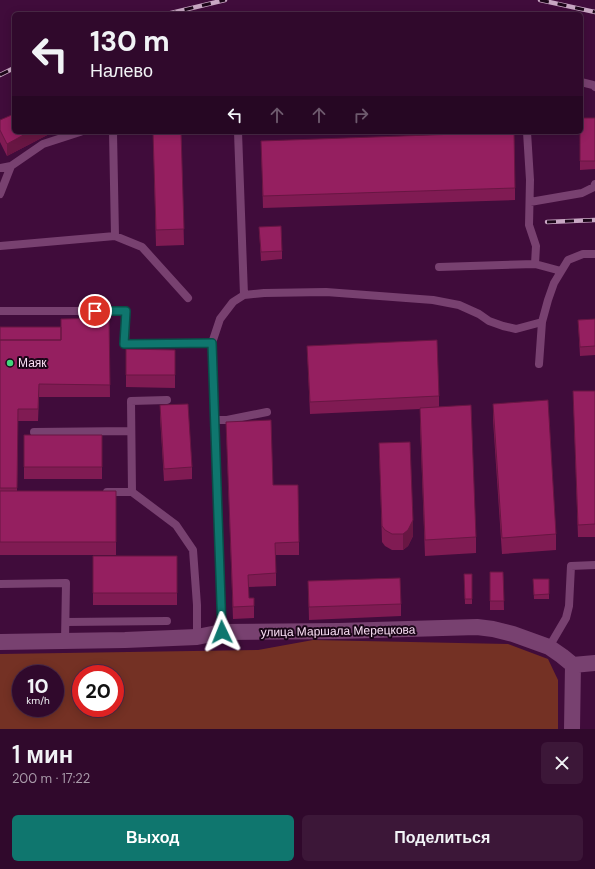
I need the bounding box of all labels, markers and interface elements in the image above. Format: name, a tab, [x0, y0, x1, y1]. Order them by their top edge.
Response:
text: 130 m	[90, 23, 170, 60]
icon: left	[24, 28, 76, 80]
text: Налево	[90, 59, 153, 83]
icon: left	[224, 104, 246, 126]
icon: ahead	[266, 104, 288, 126]
icon: ahead	[308, 104, 330, 126]
icon: right	[350, 104, 372, 126]
pin	[78, 294, 112, 328]
icon: arrive	[84, 300, 106, 322]
place label: Маяк	[18, 355, 47, 371]
marker: Маяк	[5, 358, 15, 368]
position arrow	[201, 611, 243, 653]
street label: улица Маршала Мерецкова	[260, 622, 416, 640]
speed limit sign: 20	[72, 665, 124, 717]
text: 10	[27, 673, 49, 699]
text: km/h	[26, 694, 50, 707]
text: 1 мин	[12, 739, 73, 770]
button: close	[541, 742, 583, 784]
text: 200 m · 17:22	[12, 770, 90, 787]
button: Выход	[12, 815, 294, 861]
button: Поделиться	[302, 815, 583, 861]

